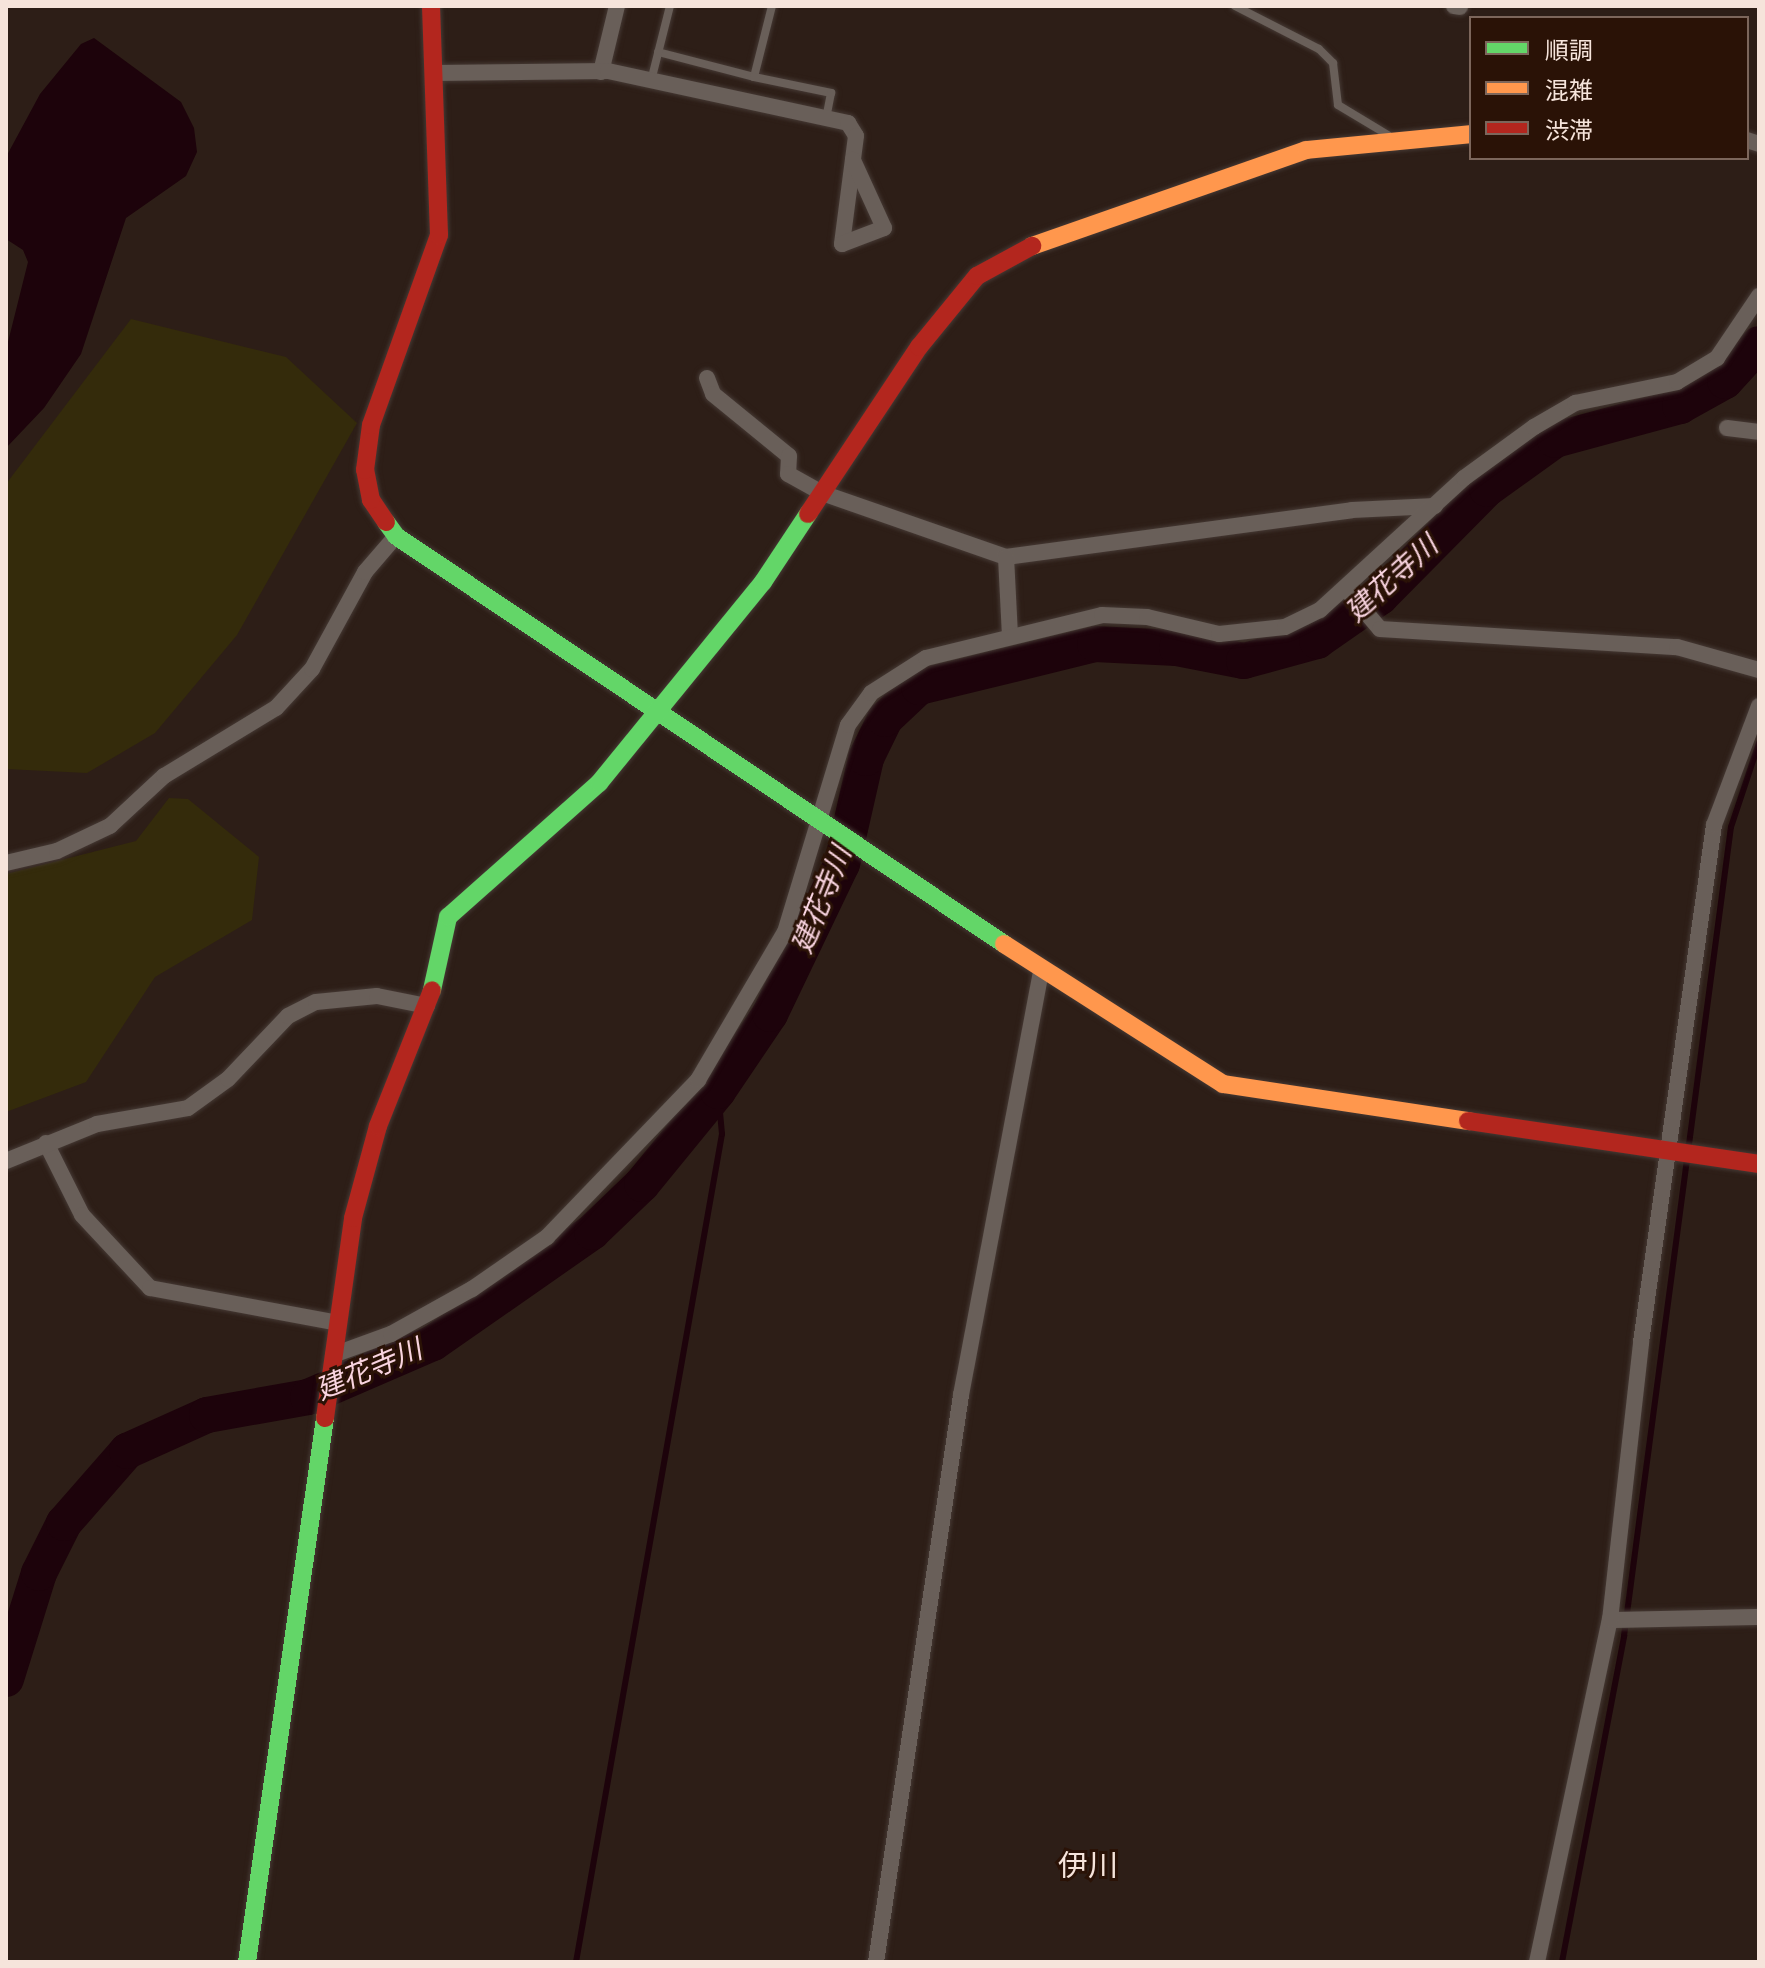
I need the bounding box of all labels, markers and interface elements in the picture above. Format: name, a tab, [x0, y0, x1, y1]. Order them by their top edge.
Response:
legend	[1469, 16, 1749, 160]
text: 順調	[1545, 37, 1593, 65]
text: 混雑	[1545, 77, 1593, 105]
text: 渋滞	[1545, 117, 1593, 145]
water label: 建花寺川	[1339, 529, 1445, 629]
water label: 建花寺川	[785, 842, 859, 958]
water label: 建花寺川	[311, 1333, 427, 1407]
district label: 伊川	[1058, 1848, 1118, 1884]

